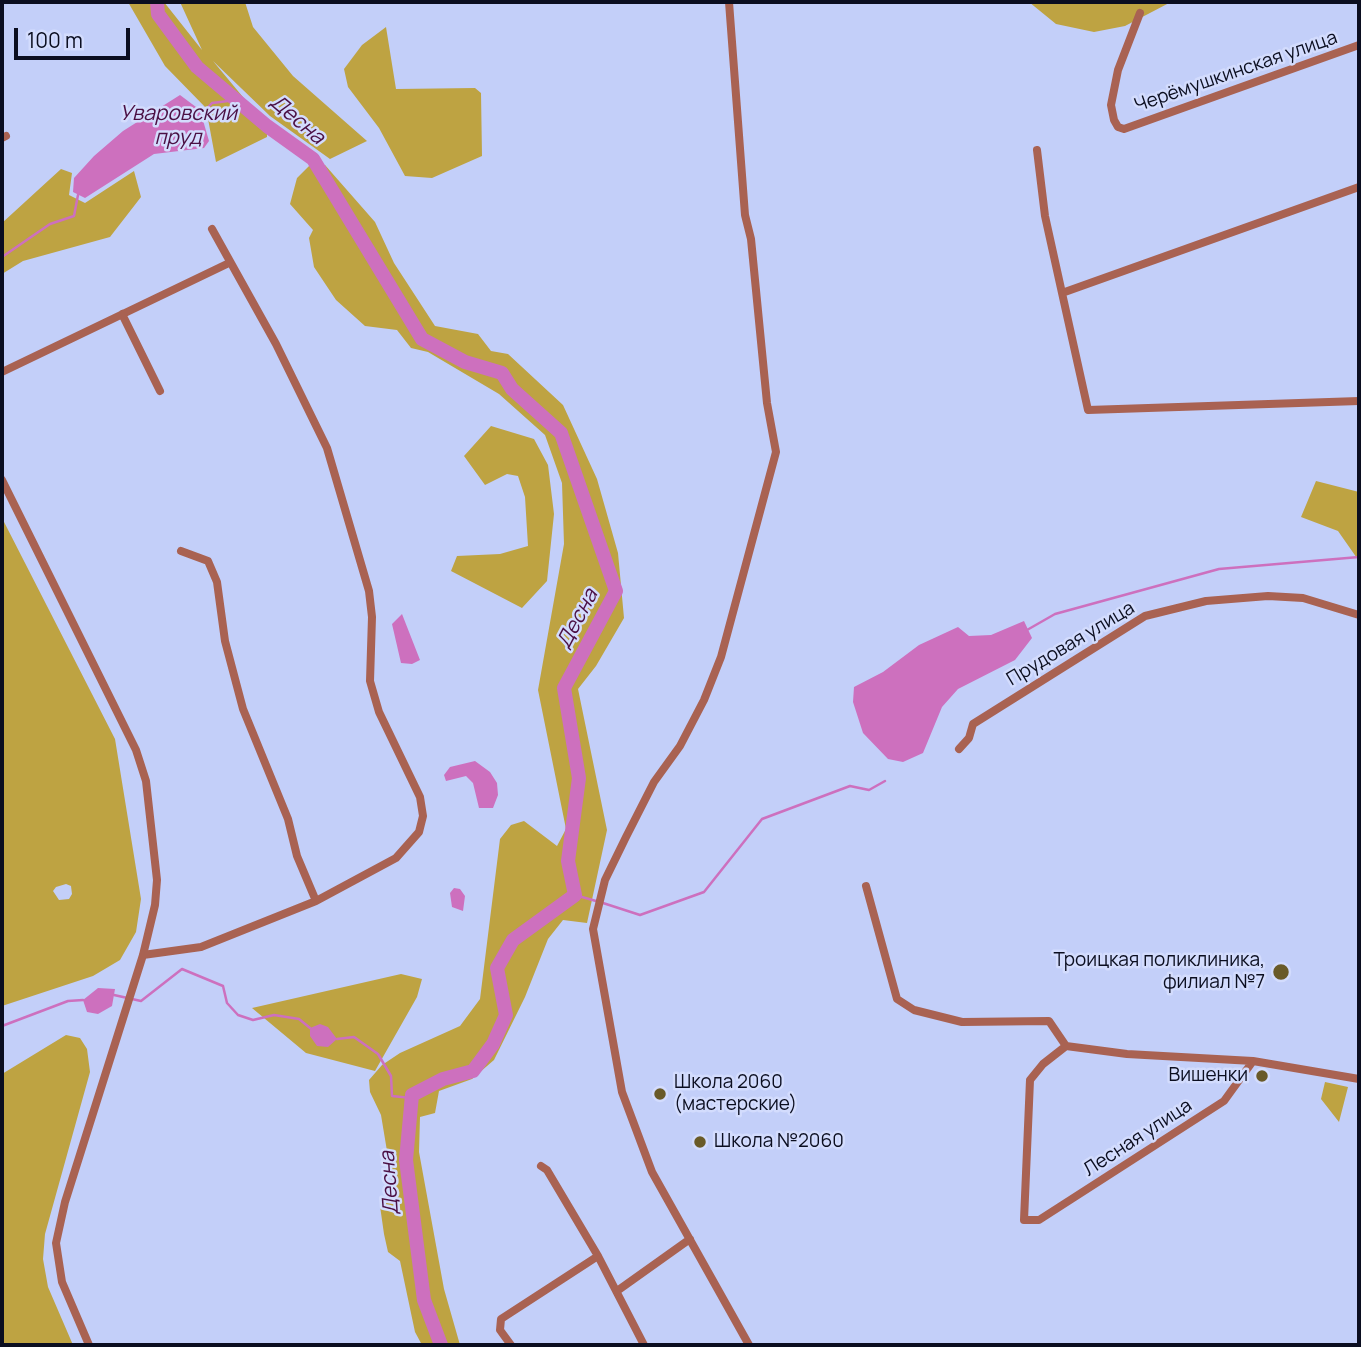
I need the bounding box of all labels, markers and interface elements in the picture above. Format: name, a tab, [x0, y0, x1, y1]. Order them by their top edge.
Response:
scale bar	[18, 14, 133, 58]
text: 100 m	[27, 26, 83, 54]
street label: Черёмушкинская улица	[1132, 27, 1340, 117]
water label: Десна	[265, 90, 329, 150]
water label: Уваровский пруд	[119, 101, 237, 151]
water label: Десна	[552, 585, 604, 653]
street label: Прудовая улица	[1003, 597, 1139, 691]
place label: Троицкая поликлиника, филиал №7	[1053, 950, 1265, 994]
marker: Троицкая поликлиника, филиал №7	[1271, 962, 1291, 982]
place label: Вишенки	[1169, 1065, 1248, 1087]
marker: Вишенки	[1254, 1068, 1270, 1084]
place label: Школа 2060 (мастерские)	[674, 1072, 797, 1116]
marker: Школа 2060 (мастерские)	[652, 1086, 668, 1102]
street label: Лесная улица	[1080, 1094, 1196, 1182]
place label: Школа №2060	[714, 1131, 844, 1153]
marker: Школа №2060	[692, 1134, 708, 1150]
water label: Десна	[375, 1150, 405, 1216]

